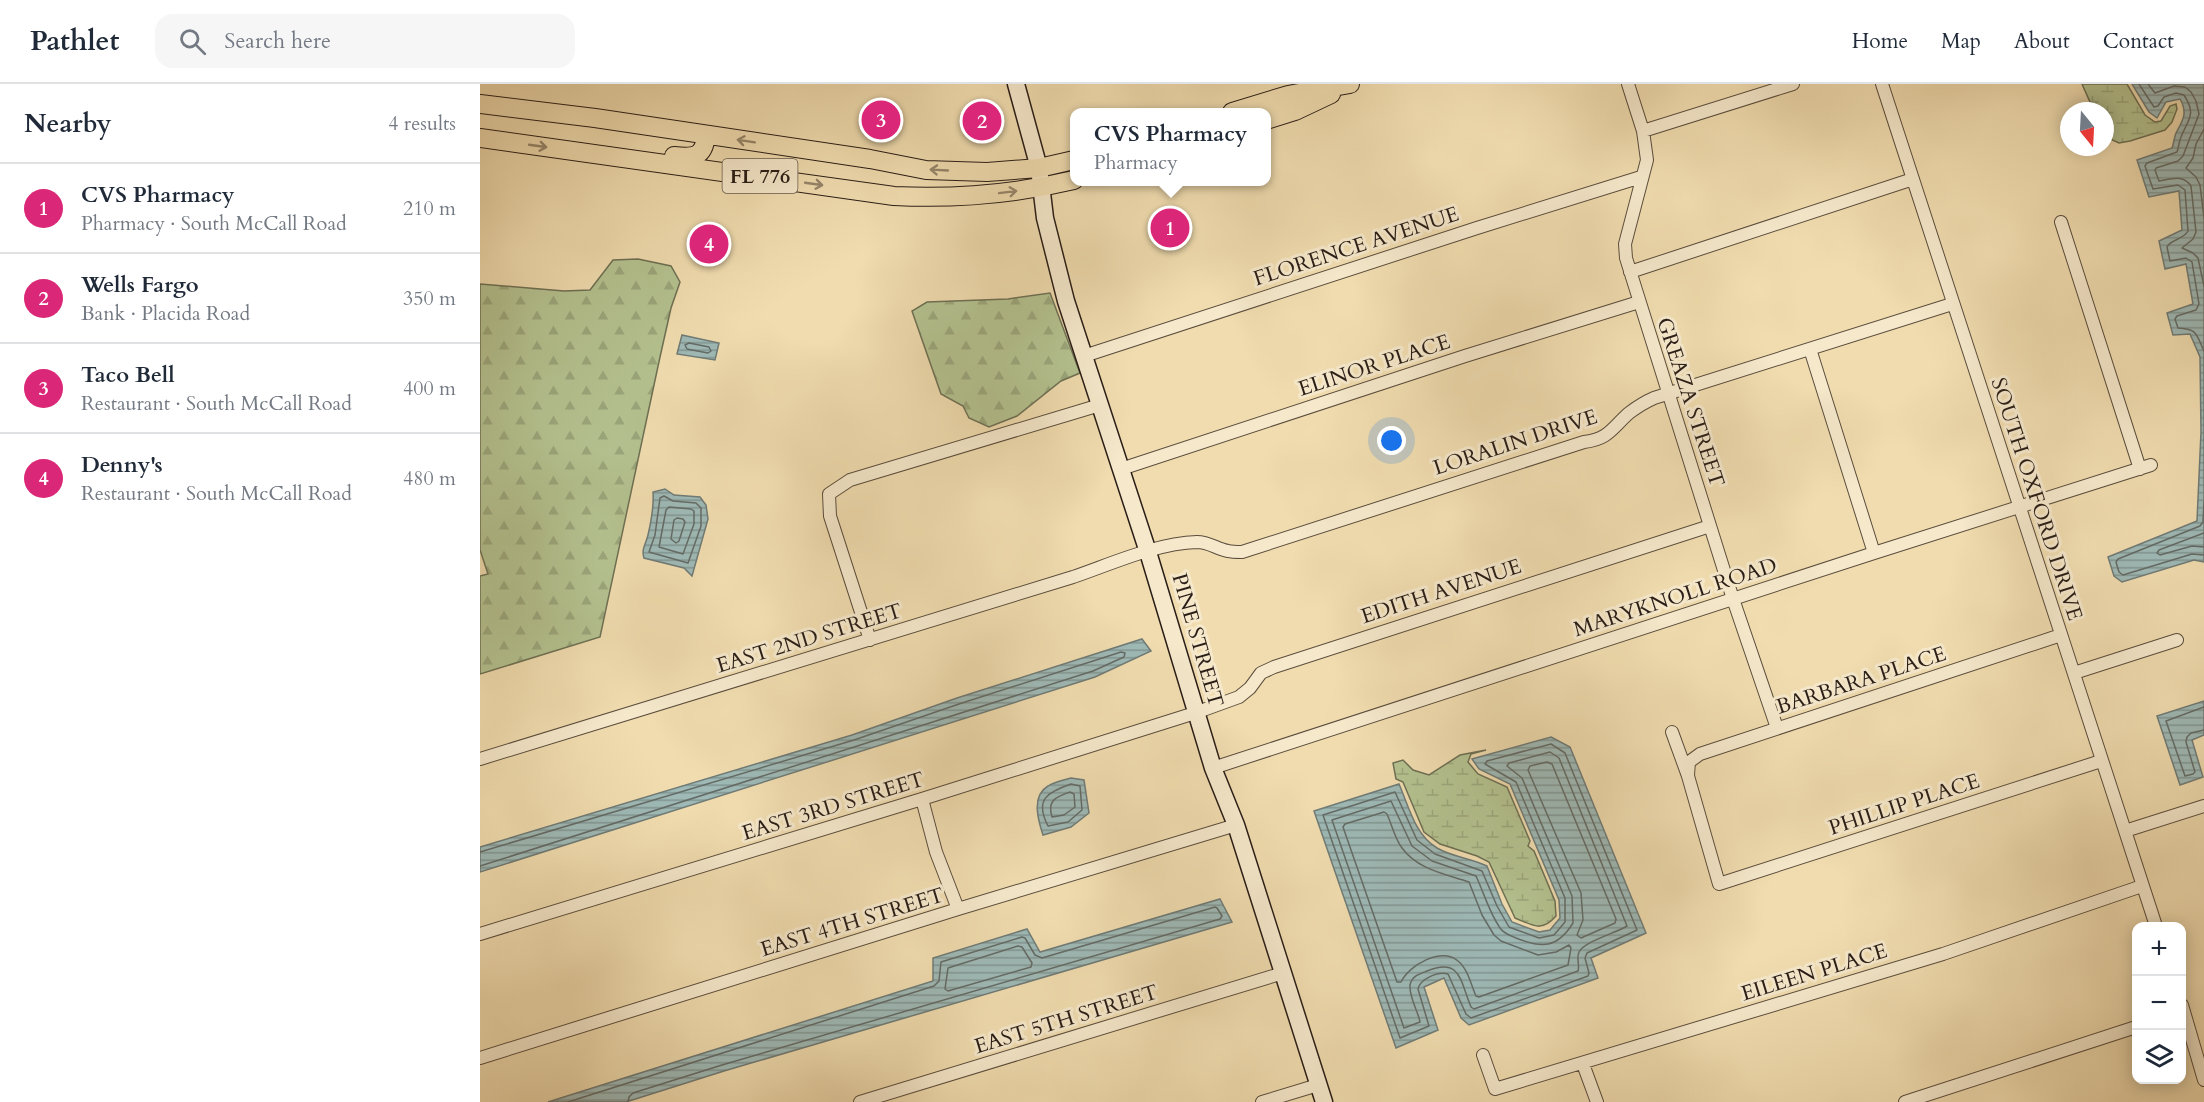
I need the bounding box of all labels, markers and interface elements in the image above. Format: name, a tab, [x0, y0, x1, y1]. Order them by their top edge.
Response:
search box	[155, 14, 575, 68]
text: Pathlet	[30, 22, 119, 60]
icon: search	[176, 25, 209, 58]
text: Search here	[224, 26, 331, 56]
text: Home	[1852, 27, 1908, 56]
text: Map	[1941, 27, 1981, 56]
text: About	[2014, 27, 2070, 56]
text: Contact	[2103, 27, 2174, 56]
pin: 3	[862, 98, 900, 142]
pin: 2	[962, 99, 1002, 144]
north arrow	[2060, 102, 2114, 156]
text: Nearby	[24, 106, 112, 141]
popup	[1070, 108, 1271, 186]
text: 4 results	[388, 110, 456, 137]
text: CVS Pharmacy	[1094, 119, 1247, 149]
one-way arrow	[737, 135, 756, 146]
one-way arrow	[528, 141, 547, 152]
text: Pharmacy	[1094, 149, 1178, 176]
road number: FL 776	[722, 159, 798, 193]
one-way arrow	[929, 165, 949, 176]
one-way arrow	[804, 178, 824, 189]
text: CVS Pharmacy	[81, 180, 235, 210]
one-way arrow	[998, 187, 1018, 198]
text: 1	[38, 195, 49, 222]
text: 210 m	[403, 195, 456, 222]
street label: FLORENCE AVENUE	[1250, 200, 1463, 293]
pin: 1	[1150, 206, 1190, 250]
text: Pharmacy · South McCall Road	[81, 210, 347, 237]
pin: 4	[690, 222, 728, 266]
text: Wells Fargo	[81, 270, 199, 300]
text: 2	[38, 285, 49, 312]
text: 350 m	[403, 285, 456, 312]
text: Bank · Placida Road	[81, 300, 250, 327]
street label: GREAZA STREET	[1649, 314, 1732, 491]
street label: ELINOR PLACE	[1294, 327, 1454, 404]
text: Taco Bell	[81, 360, 175, 390]
street label: SOUTH OXFORD DRIVE	[1984, 374, 2090, 624]
text: 3	[38, 375, 49, 402]
text: 400 m	[403, 375, 456, 402]
text: Restaurant · South McCall Road	[81, 390, 352, 417]
street label: LORALIN DRIVE	[1429, 402, 1601, 483]
your location	[1377, 426, 1406, 455]
text: Denny's	[81, 450, 163, 480]
text: 4	[38, 465, 49, 492]
text: 480 m	[403, 465, 456, 492]
text: Restaurant · South McCall Road	[81, 480, 352, 507]
street label: MARYKNOLL ROAD	[1570, 551, 1781, 644]
street label: EDITH AVENUE	[1357, 552, 1525, 631]
street label: PINE STREET	[1165, 570, 1230, 710]
street label: EAST 2ND STREET	[713, 596, 905, 681]
street label: BARBARA PLACE	[1772, 639, 1950, 722]
street label: EAST 3RD STREET	[738, 765, 928, 848]
street label: PHILLIP PLACE	[1825, 766, 1983, 843]
street label: EAST 4TH STREET	[757, 881, 948, 964]
map controls	[2132, 922, 2186, 1084]
button: +	[2132, 922, 2186, 976]
street label: EILEEN PLACE	[1738, 936, 1891, 1008]
button: −	[2132, 976, 2186, 1030]
street label: EAST 5TH STREET	[971, 978, 1162, 1061]
button: layers	[2132, 1030, 2186, 1084]

